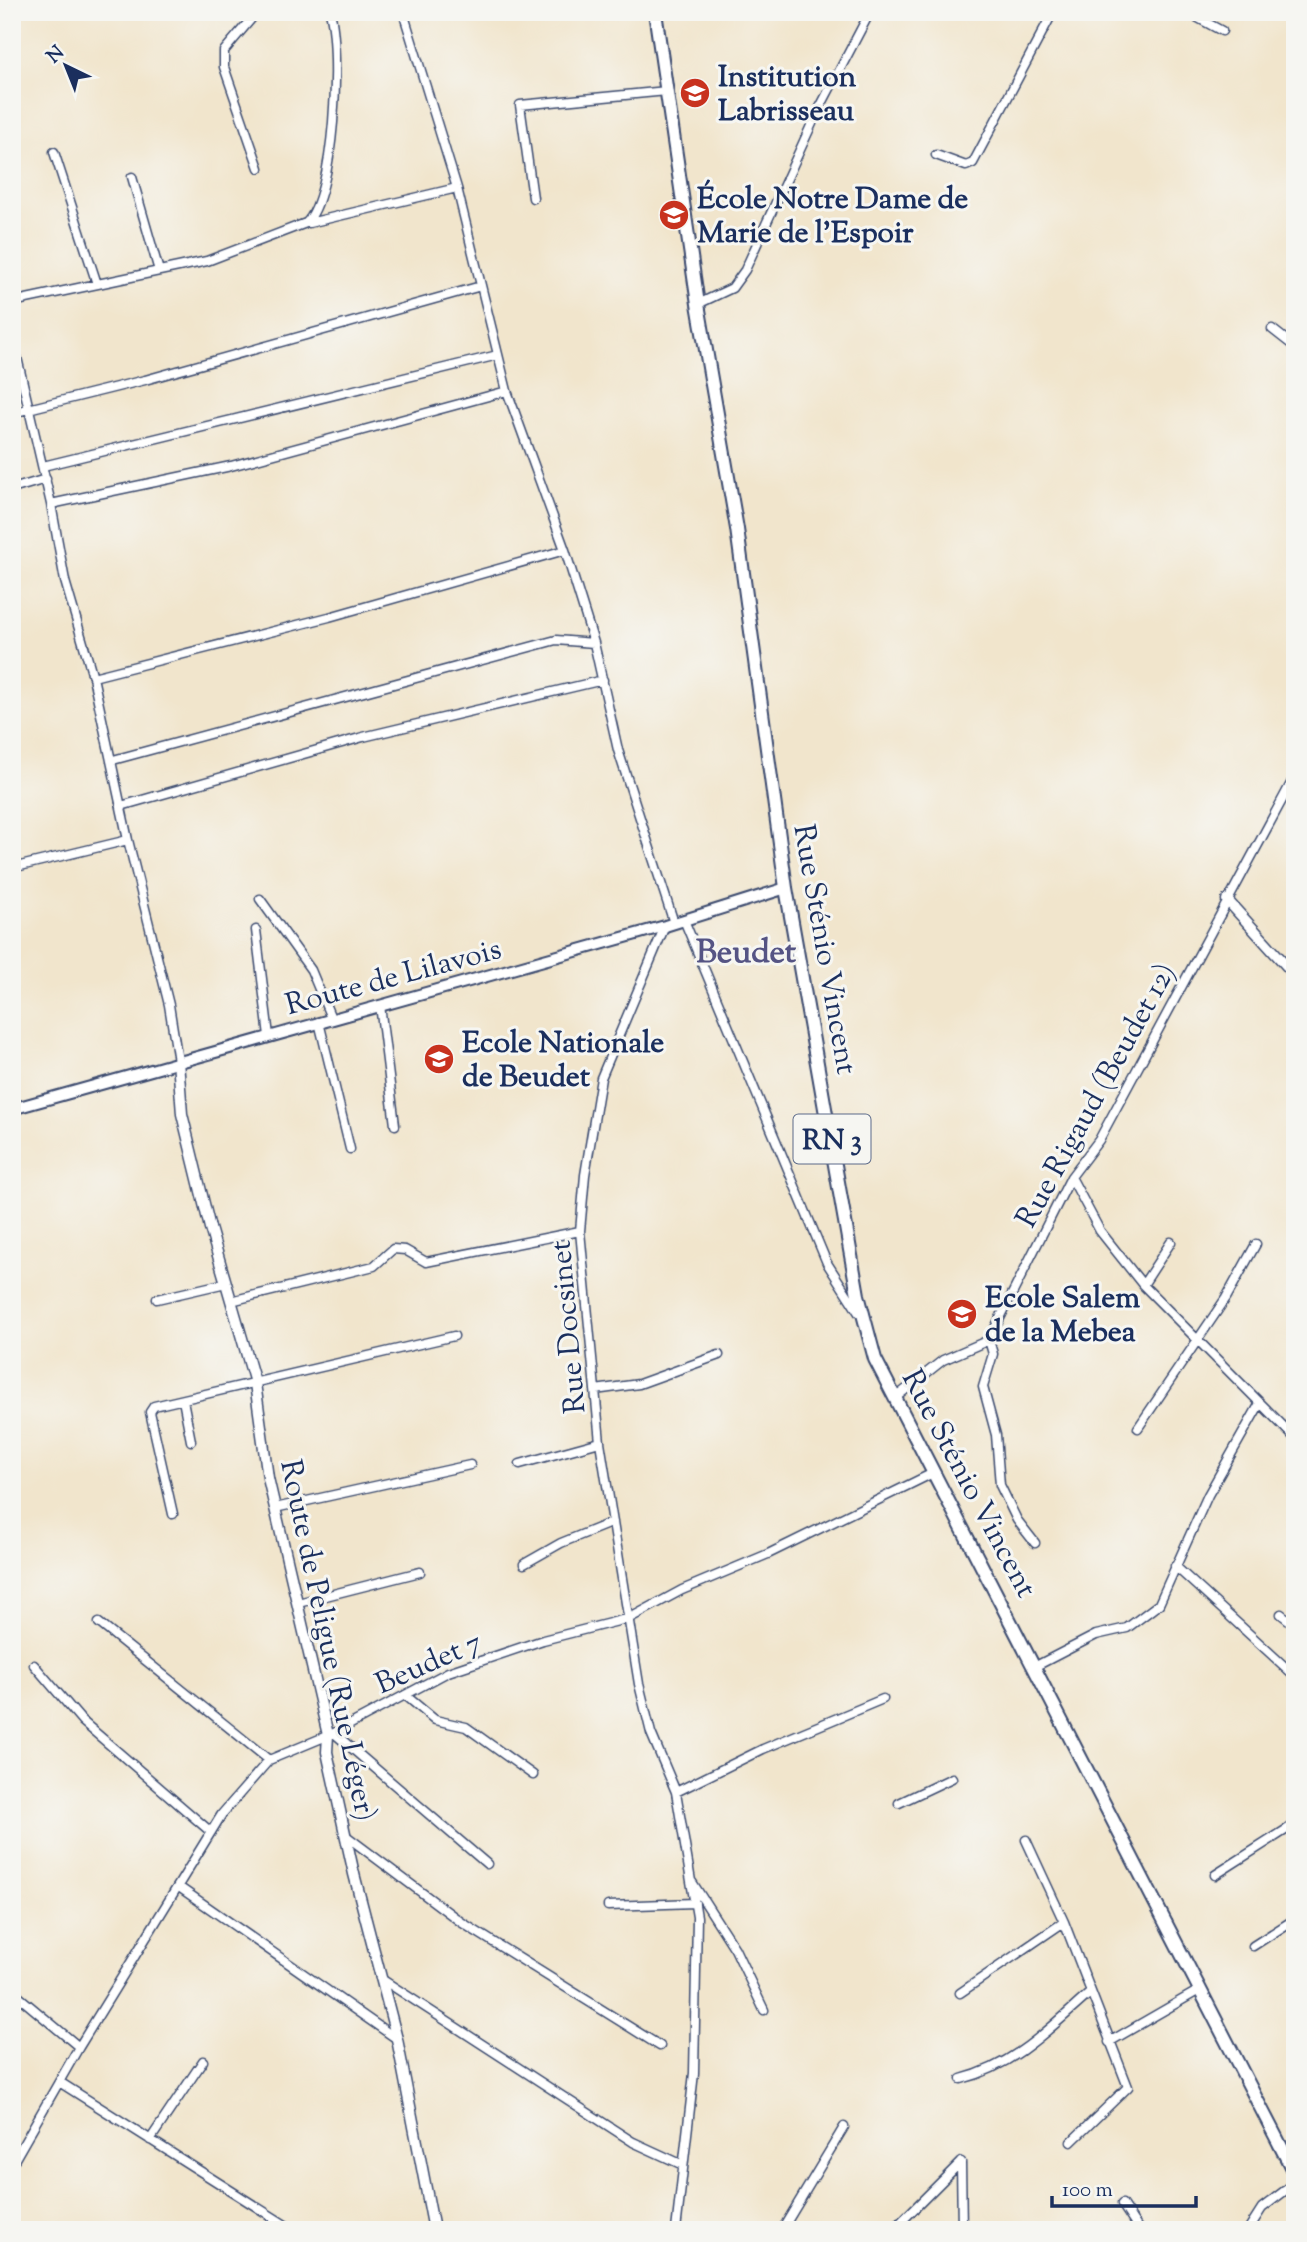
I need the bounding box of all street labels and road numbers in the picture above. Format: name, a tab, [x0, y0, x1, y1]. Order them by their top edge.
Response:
street label: Rue Sténio Vincent	[780, 821, 867, 1078]
street label: Route de Lilavois	[281, 929, 506, 1028]
street label: Rue Rigaud (Beudet 12)	[1007, 956, 1188, 1236]
road number: RN 3	[794, 1114, 870, 1164]
street label: Rue Docsinet	[540, 1238, 598, 1415]
street label: Rue Sténio Vincent	[889, 1362, 1046, 1606]
street label: Route de Peligue (Rue Léger)	[267, 1456, 386, 1825]
street label: Beudet 7	[369, 1622, 489, 1707]

